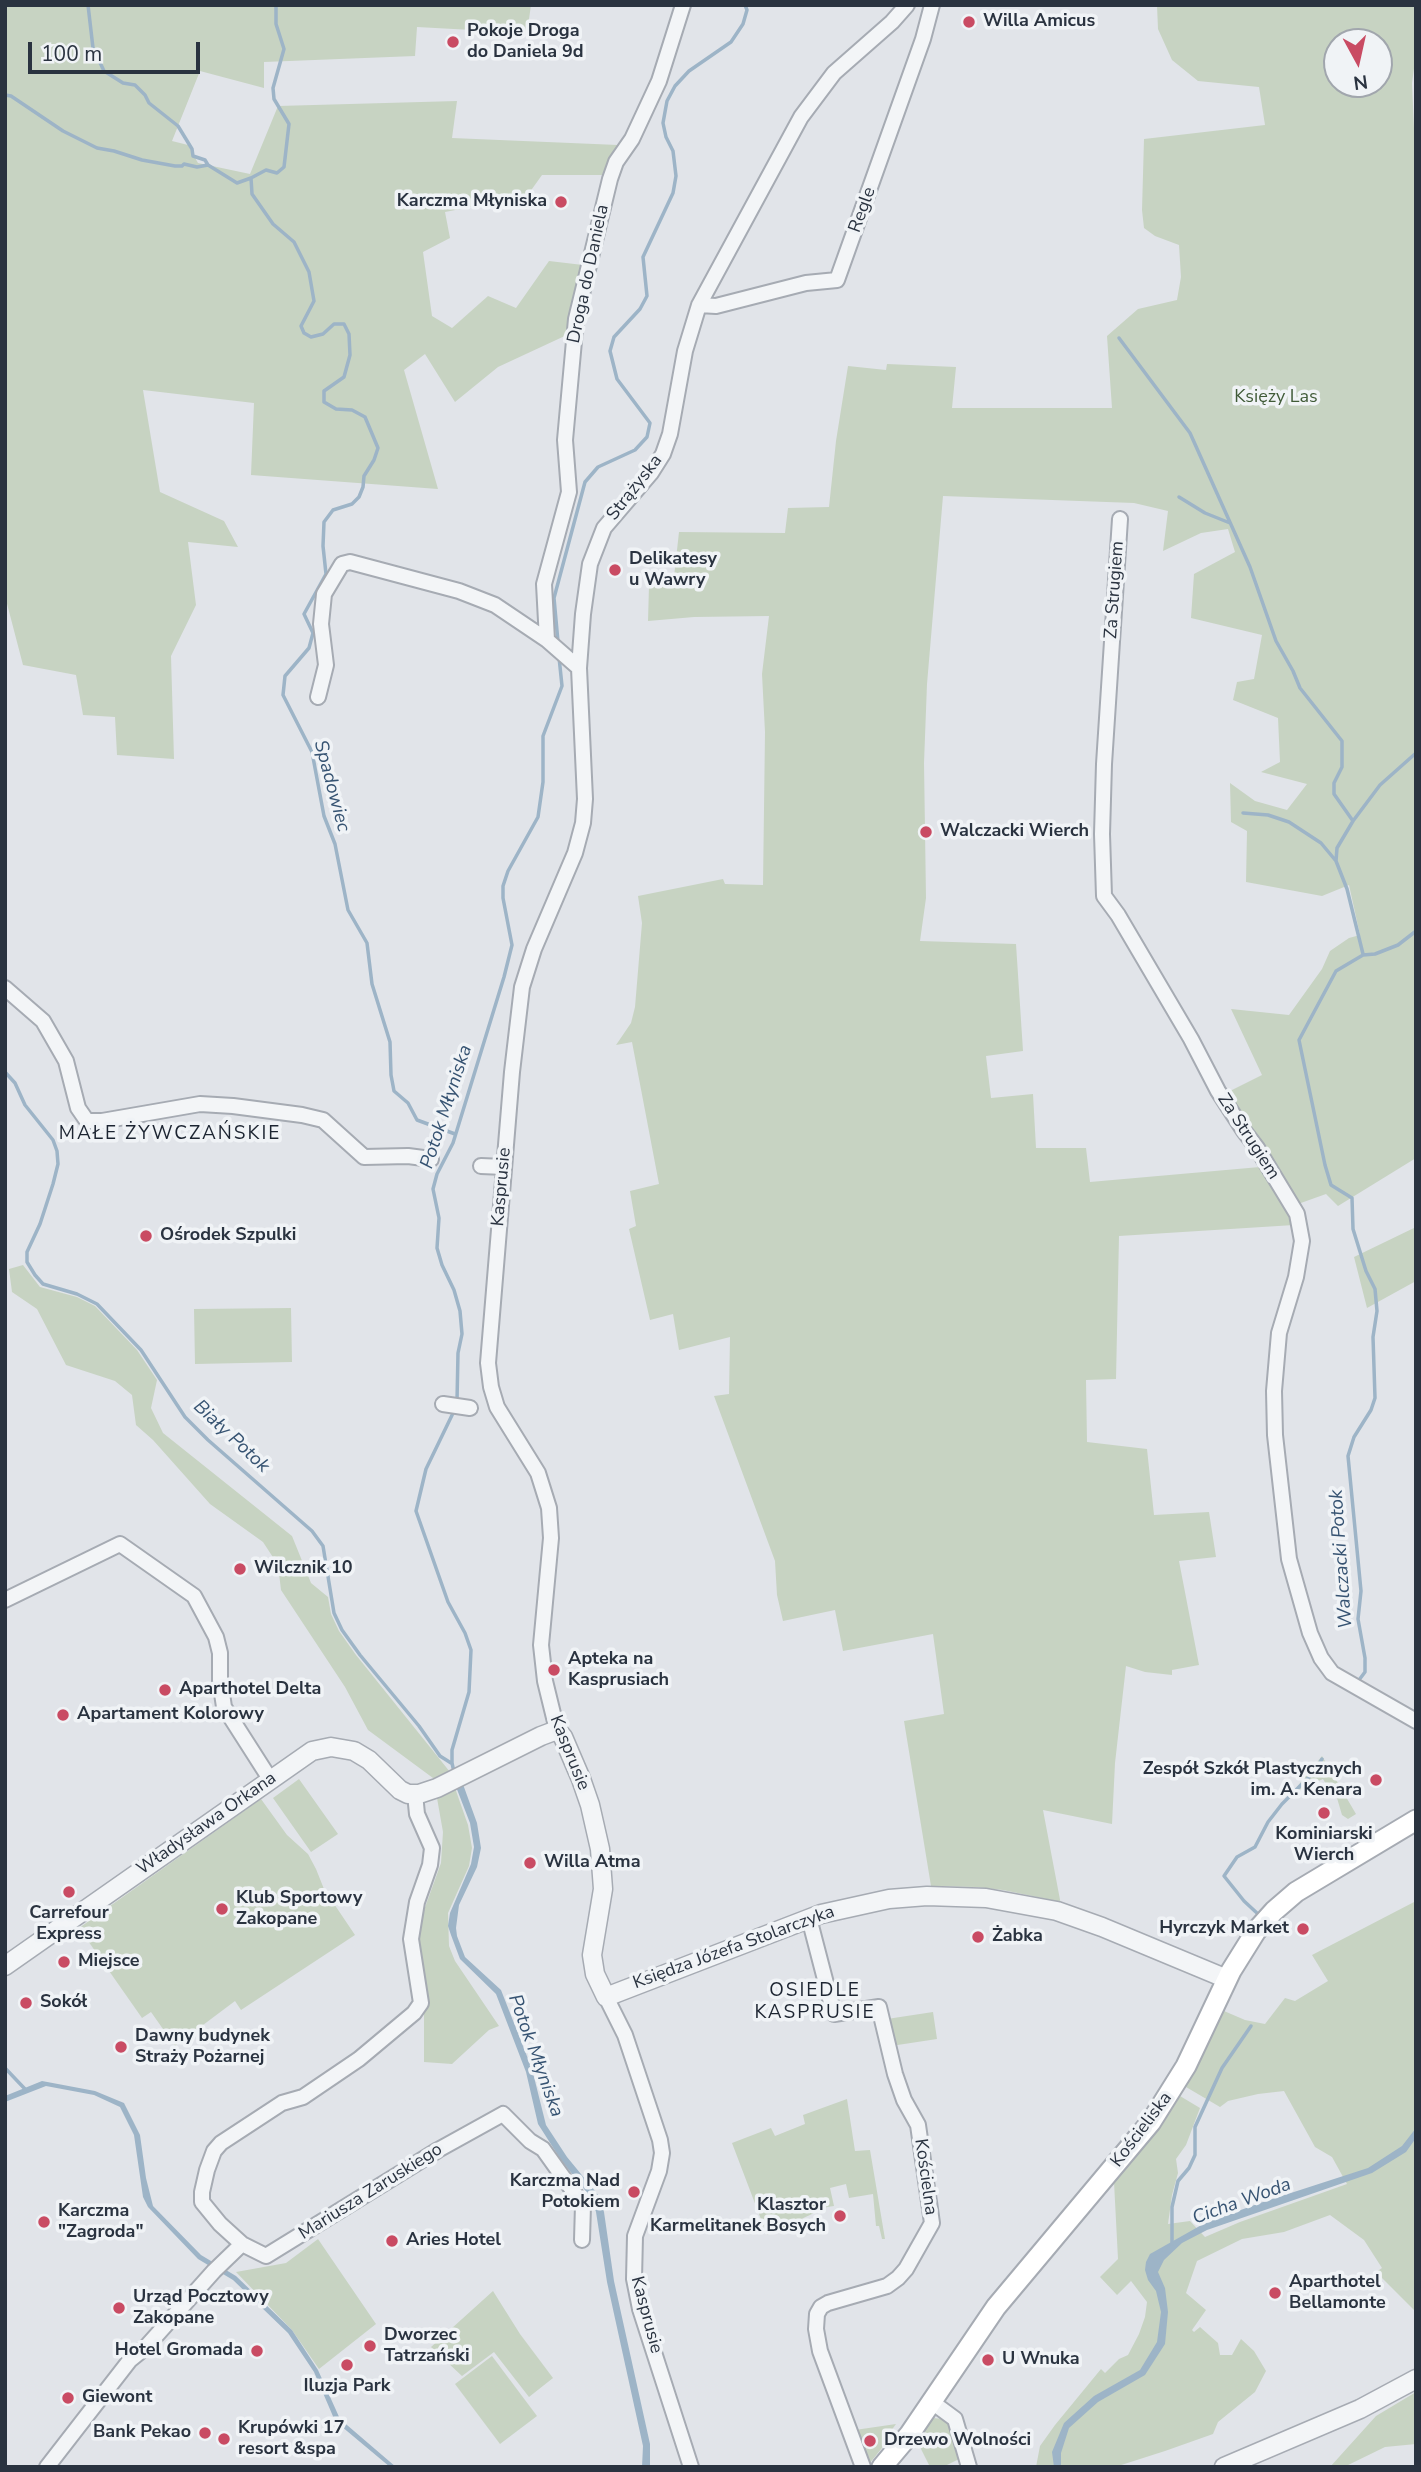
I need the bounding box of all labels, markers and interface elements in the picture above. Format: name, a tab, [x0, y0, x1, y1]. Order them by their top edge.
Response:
place label: Willa Amicus	[983, 11, 1095, 33]
marker: Willa Amicus	[961, 14, 977, 30]
place label: Pokoje Droga do Daniela 9d	[467, 21, 584, 64]
scale bar	[32, 28, 203, 72]
north arrow	[1323, 28, 1393, 98]
marker: Pokoje Droga do Daniela 9d	[445, 34, 461, 50]
text: 100 m	[41, 40, 102, 68]
text: N	[1352, 68, 1369, 96]
street label: Regle	[845, 184, 881, 236]
place label: Karczma Młyniska	[397, 191, 547, 213]
marker: Karczma Młyniska	[553, 194, 569, 210]
street label: Droga do Daniela	[564, 203, 614, 345]
park label: Księży Las	[1234, 387, 1318, 409]
street label: Strążyska	[603, 451, 667, 525]
street label: Za Strugiem	[1101, 540, 1129, 640]
place label: Delikatesy u Wawry	[629, 549, 717, 592]
marker: Delikatesy u Wawry	[607, 562, 623, 578]
water label: Spadowiec	[308, 738, 354, 834]
place label: Walczacki Wierch	[940, 821, 1089, 843]
marker: Walczacki Wierch	[918, 824, 934, 840]
water label: Potok Młyniska	[416, 1042, 478, 1172]
street label: Za Strugiem	[1212, 1090, 1284, 1184]
district label: MAŁE ŻYWCZAŃSKIE	[61, 1123, 279, 1145]
street label: Kasprusie	[488, 1147, 516, 1227]
place label: Ośrodek Szpulki	[160, 1225, 296, 1247]
marker: Ośrodek Szpulki	[138, 1228, 154, 1244]
water label: Biały Potok	[188, 1396, 274, 1478]
water label: Walczacki Potok	[1326, 1489, 1358, 1629]
place label: Wilcznik 10	[254, 1558, 353, 1580]
marker: Wilcznik 10	[232, 1561, 248, 1577]
place label: Apteka na Kasprusiach	[568, 1649, 669, 1692]
marker: Apteka na Kasprusiach	[546, 1662, 562, 1678]
place label: Aparthotel Delta	[179, 1679, 321, 1701]
marker: Aparthotel Delta	[157, 1682, 173, 1698]
place label: Apartament Kolorowy	[77, 1704, 264, 1726]
marker: Apartament Kolorowy	[55, 1707, 71, 1723]
street label: Kasprusie	[544, 1712, 594, 1794]
place label: Zespół Szkół Plastycznych im. A. Kenara	[1143, 1759, 1362, 1802]
street label: Władysława Orkana	[133, 1768, 281, 1880]
marker: Zespół Szkół Plastycznych im. A. Kenara	[1368, 1772, 1384, 1788]
marker: Kominiarski Wierch	[1316, 1805, 1332, 1821]
place label: Kominiarski Wierch	[1275, 1824, 1373, 1867]
place label: Willa Atma	[544, 1852, 640, 1874]
marker: Willa Atma	[522, 1855, 538, 1871]
marker: Carrefour Express	[61, 1884, 77, 1900]
place label: Klub Sportowy Zakopane	[236, 1888, 362, 1930]
marker: Klub Sportowy Zakopane	[214, 1901, 230, 1917]
street label: Księdza Józefa Stolarczyka	[630, 1901, 838, 1995]
place label: Carrefour Express	[29, 1903, 109, 1946]
place label: Hyrczyk Market	[1159, 1918, 1289, 1940]
marker: Hyrczyk Market	[1295, 1921, 1311, 1937]
place label: Żabka	[992, 1926, 1043, 1948]
marker: Żabka	[970, 1929, 986, 1945]
place label: Miejsce	[78, 1951, 139, 1973]
marker: Miejsce	[56, 1954, 72, 1970]
district label: OSIEDLE KASPRUSIE	[756, 1980, 874, 2024]
place label: Sokół	[40, 1992, 87, 2014]
water label: Potok Młyniska	[502, 1992, 568, 2120]
marker: Sokół	[18, 1995, 34, 2011]
place label: Dawny budynek Straży Pożarnej	[135, 2026, 270, 2068]
marker: Dawny budynek Straży Pożarnej	[113, 2039, 129, 2055]
street label: Kościeliska	[1107, 2088, 1177, 2172]
street label: Kościelna	[909, 2137, 941, 2217]
street label: Mariusza Zaruskiego	[295, 2139, 447, 2245]
place label: Karczma Nad Potokiem	[510, 2171, 620, 2214]
water label: Cicha Woda	[1190, 2174, 1294, 2230]
marker: Karczma Nad Potokiem	[626, 2184, 642, 2200]
place label: Klasztor Karmelitanek Bosych	[650, 2195, 826, 2238]
place label: Karczma "Zagroda"	[58, 2201, 143, 2244]
marker: Klasztor Karmelitanek Bosych	[832, 2208, 848, 2224]
marker: Karczma "Zagroda"	[36, 2214, 52, 2230]
place label: Aries Hotel	[406, 2230, 501, 2252]
marker: Aries Hotel	[384, 2233, 400, 2249]
place label: Aparthotel Bellamonte	[1289, 2272, 1386, 2314]
street label: Kasprusie	[625, 2274, 667, 2356]
marker: Aparthotel Bellamonte	[1267, 2285, 1283, 2301]
place label: Urząd Pocztowy Zakopane	[133, 2287, 269, 2330]
marker: Urząd Pocztowy Zakopane	[111, 2300, 127, 2316]
place label: Dworzec Tatrzański	[384, 2325, 470, 2368]
marker: Dworzec Tatrzański	[362, 2338, 378, 2354]
place label: Hotel Gromada	[115, 2340, 243, 2362]
marker: Hotel Gromada	[249, 2343, 265, 2359]
place label: U Wnuka	[1002, 2349, 1079, 2371]
marker: U Wnuka	[980, 2352, 996, 2368]
marker: Iluzja Park	[339, 2357, 355, 2373]
place label: Iluzja Park	[304, 2376, 390, 2398]
place label: Giewont	[82, 2387, 152, 2409]
marker: Giewont	[60, 2390, 76, 2406]
place label: Krupówki 17 resort &spa	[238, 2418, 344, 2460]
place label: Bank Pekao	[93, 2422, 191, 2444]
marker: Bank Pekao	[197, 2425, 213, 2441]
place label: Drzewo Wolności	[884, 2430, 1031, 2452]
marker: Krupówki 17 resort &spa	[216, 2431, 232, 2447]
marker: Drzewo Wolności	[862, 2433, 878, 2449]

